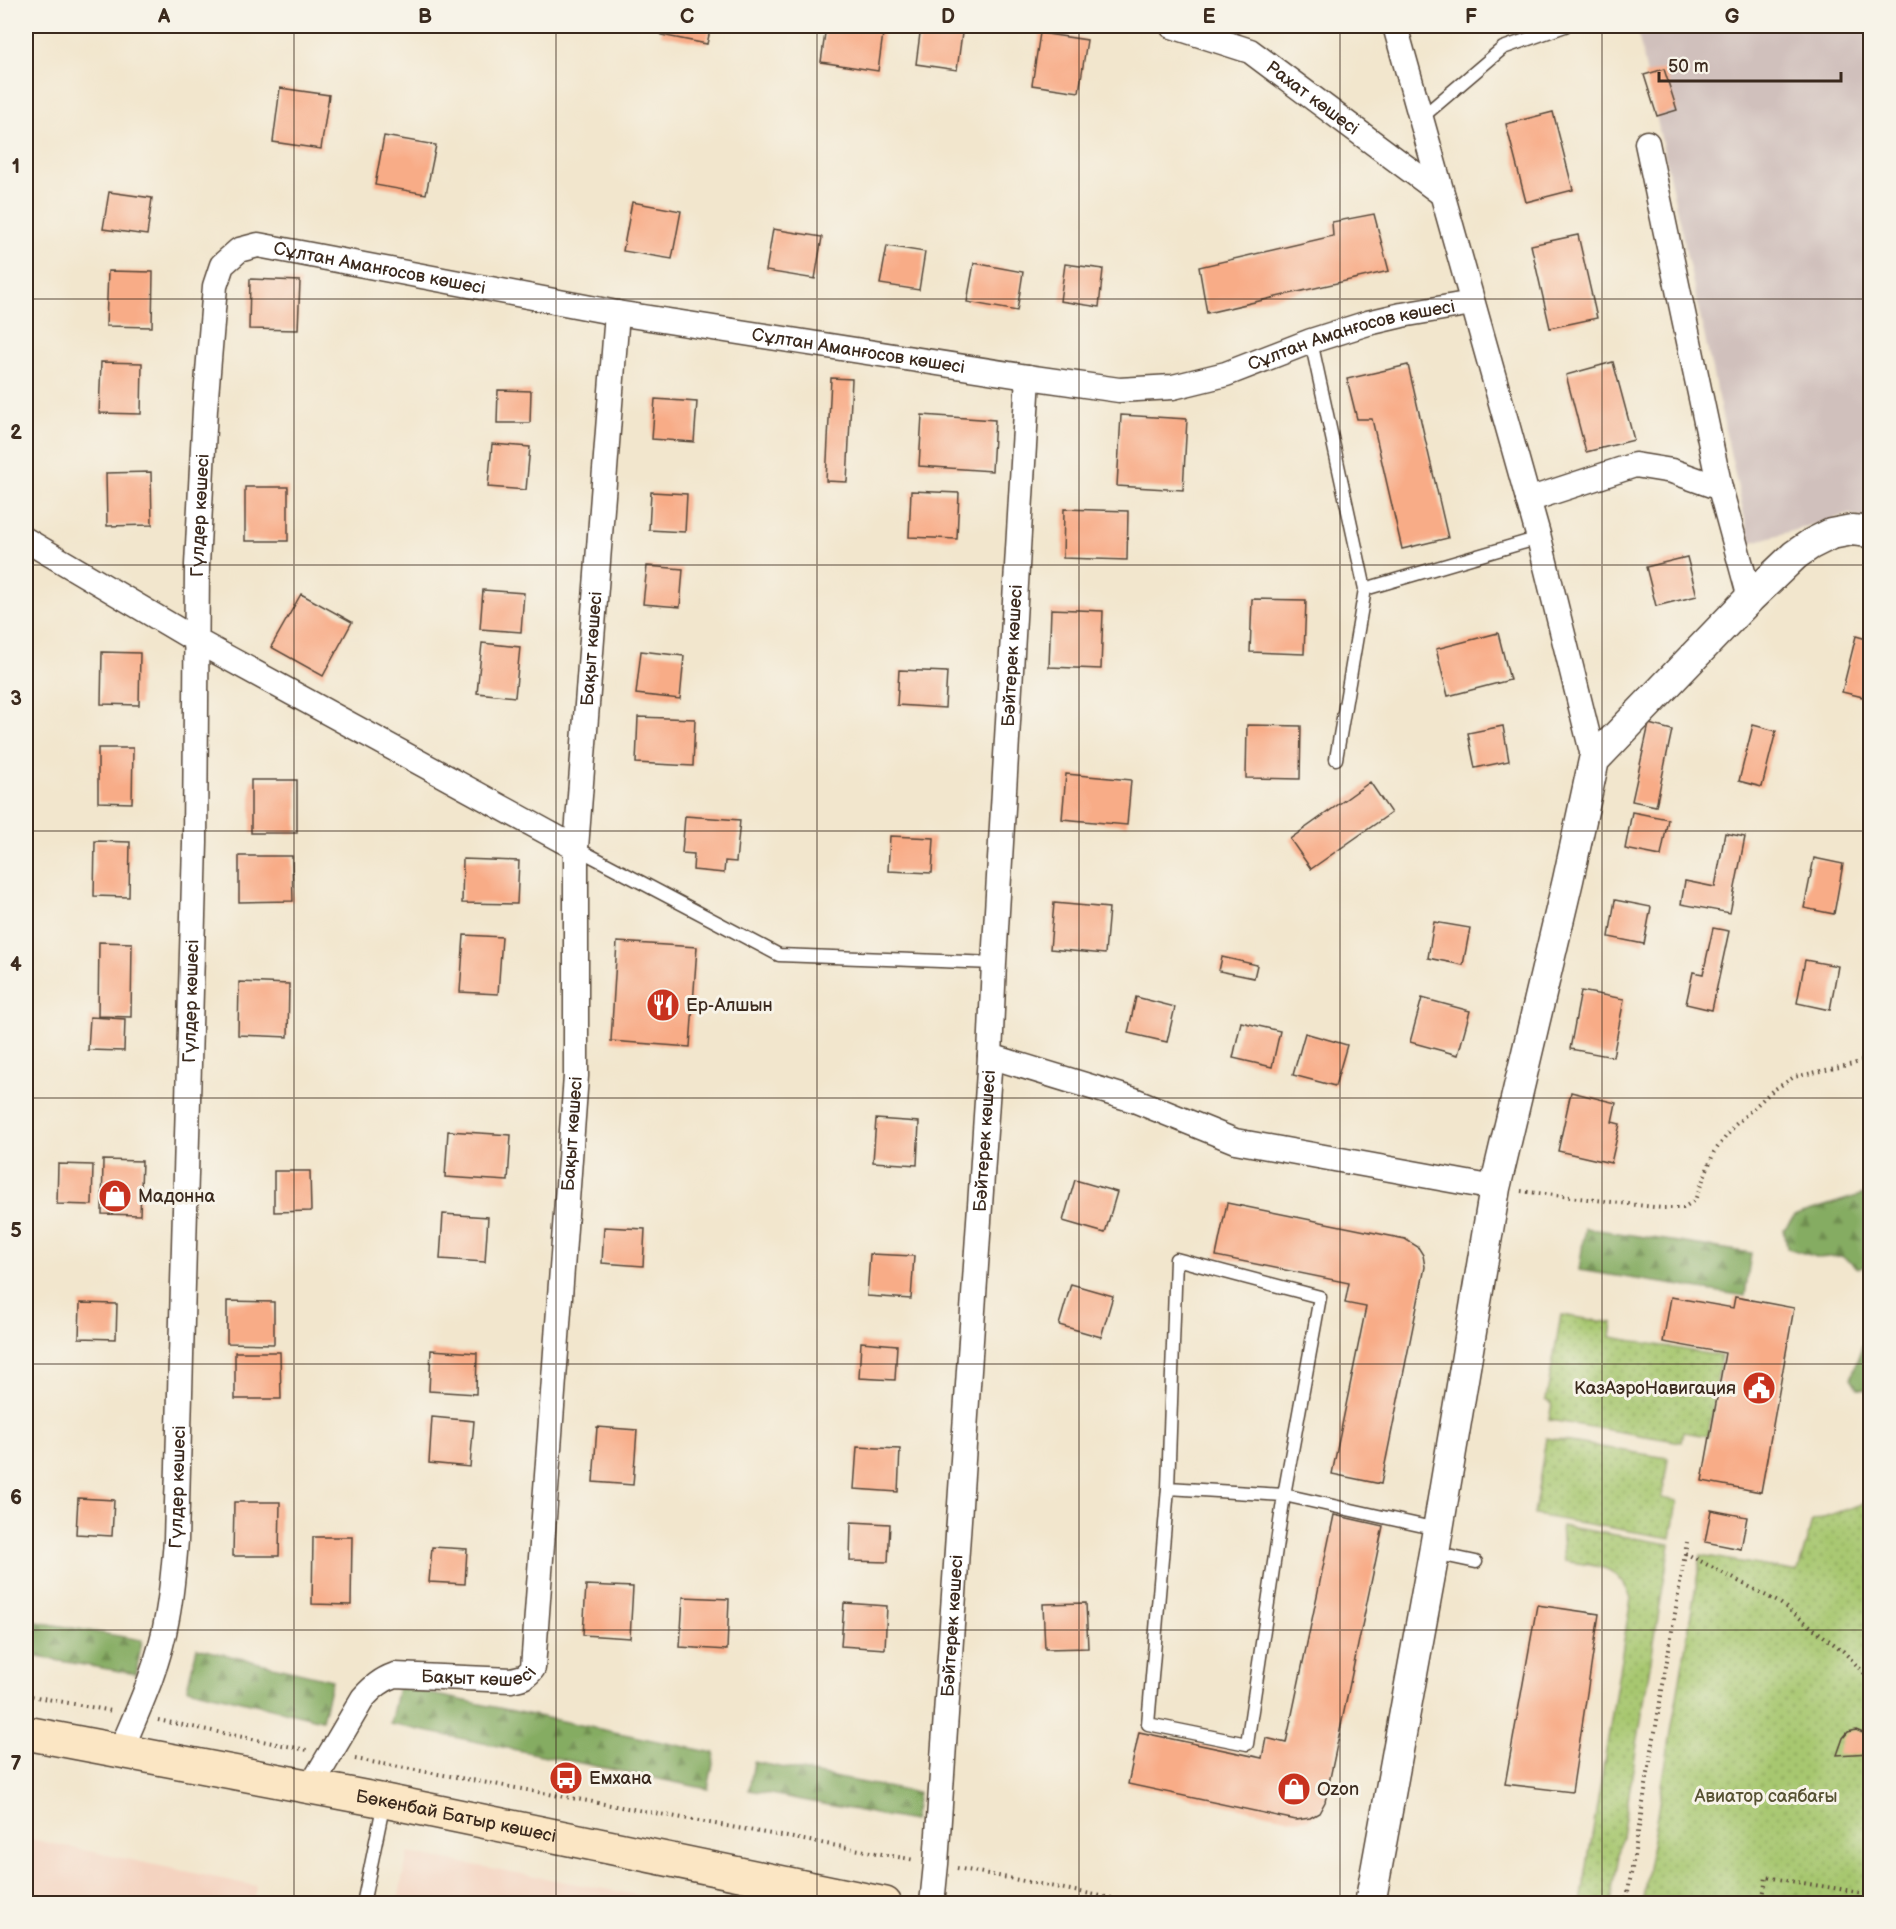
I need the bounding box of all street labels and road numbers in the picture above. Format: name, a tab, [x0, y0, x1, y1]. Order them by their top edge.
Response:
street label: Рахат көшесі	[1262, 57, 1363, 139]
street label: Сұлтан Аманғосов көшесі	[272, 238, 487, 299]
street label: Сұлтан Аманғосов көшесі	[1245, 296, 1457, 376]
street label: Сұлтан Аманғосов көшесі	[750, 324, 966, 378]
street label: Гүлдер көшесі	[187, 453, 214, 577]
street label: Бәйтерек көшесі	[998, 584, 1027, 727]
street label: Бақыт көшесі	[577, 590, 607, 707]
street label: Гүлдер көшесі	[179, 939, 203, 1063]
street label: Бәйтерек көшесі	[970, 1069, 1000, 1213]
street label: Бақыт көшесі	[558, 1076, 587, 1192]
street label: Гүлдер көшесі	[165, 1425, 190, 1549]
street label: Бәйтерек көшесі	[937, 1554, 968, 1697]
street label: Бақыт көшесі	[421, 1663, 541, 1691]
street label: Бөкенбай Батыр көшесі	[354, 1786, 558, 1847]

